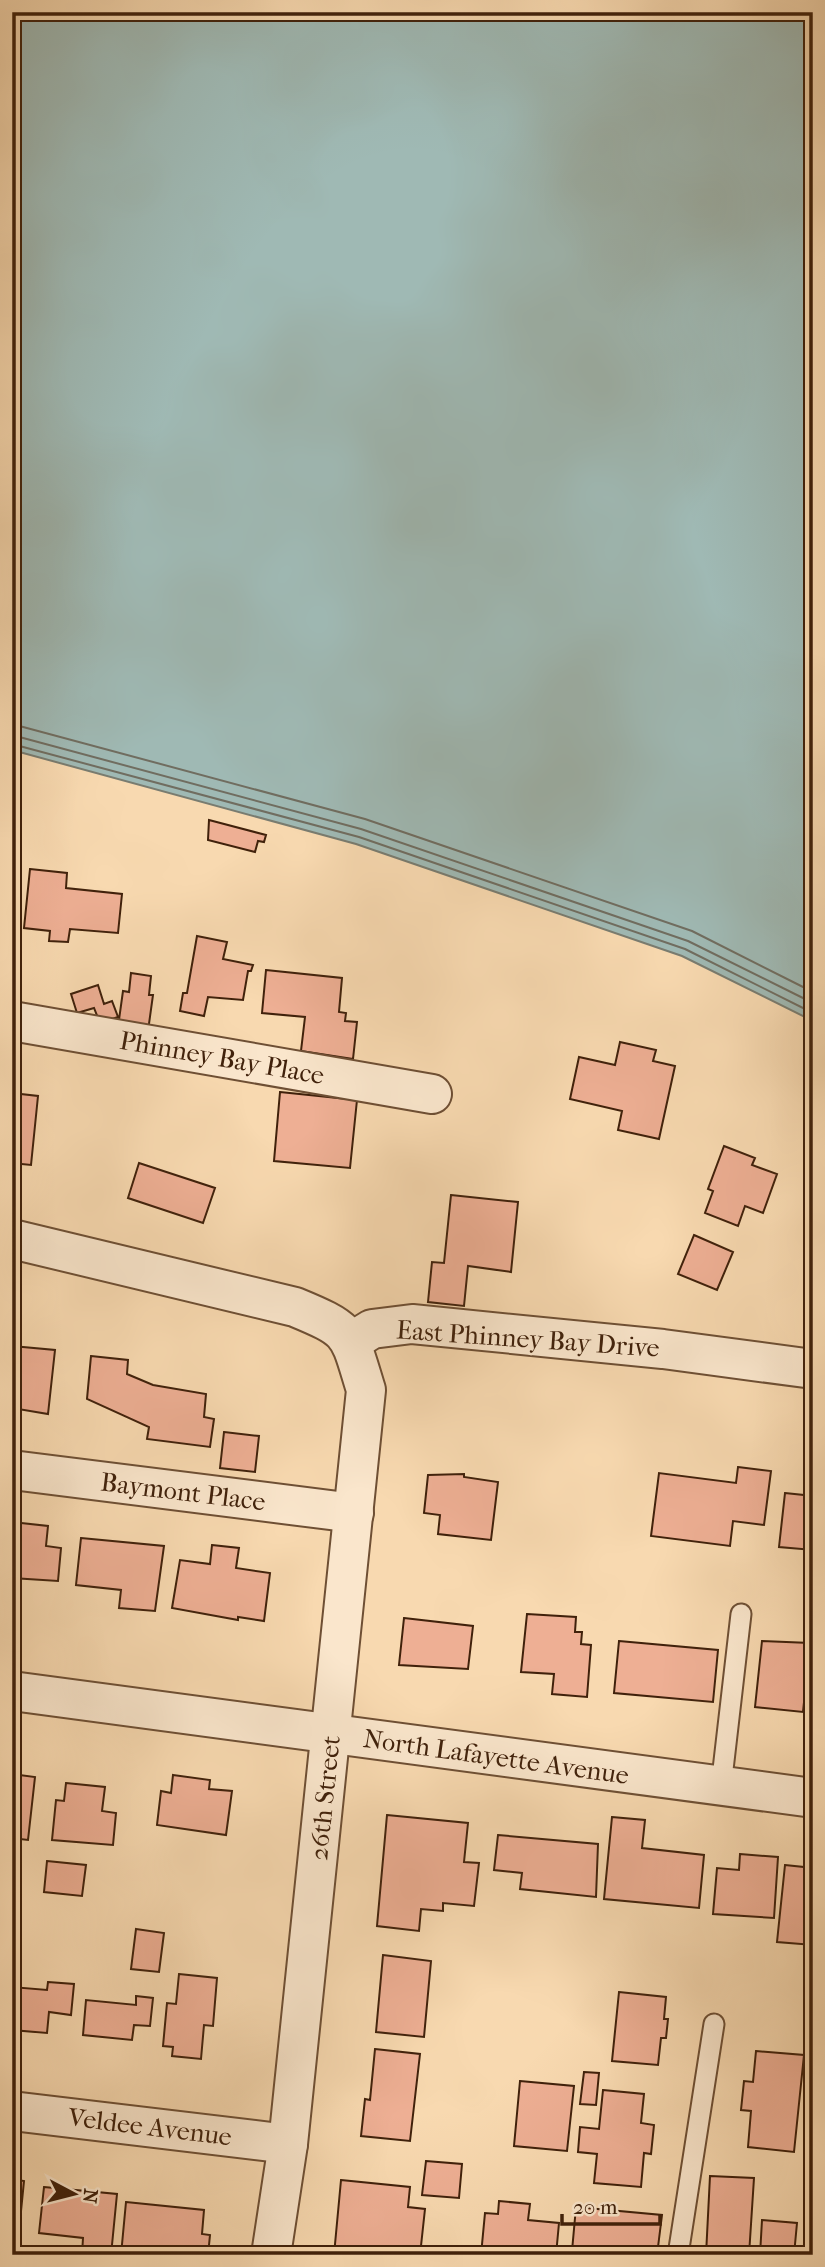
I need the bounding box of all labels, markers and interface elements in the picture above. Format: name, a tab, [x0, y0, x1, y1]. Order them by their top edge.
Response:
street label: Phinney Bay Place	[117, 1025, 327, 1091]
street label: East Phinney Bay Drive	[395, 1314, 661, 1364]
street label: Baymont Place	[99, 1467, 267, 1518]
street label: North Lafayette Avenue	[361, 1723, 631, 1791]
street label: 26th Street	[303, 1733, 347, 1862]
street label: Veldee Avenue	[65, 2101, 234, 2152]
north arrow	[38, 2158, 108, 2228]
scale bar	[562, 2183, 660, 2227]
text: N	[78, 2187, 102, 2205]
text: 20 m	[573, 2195, 618, 2219]

